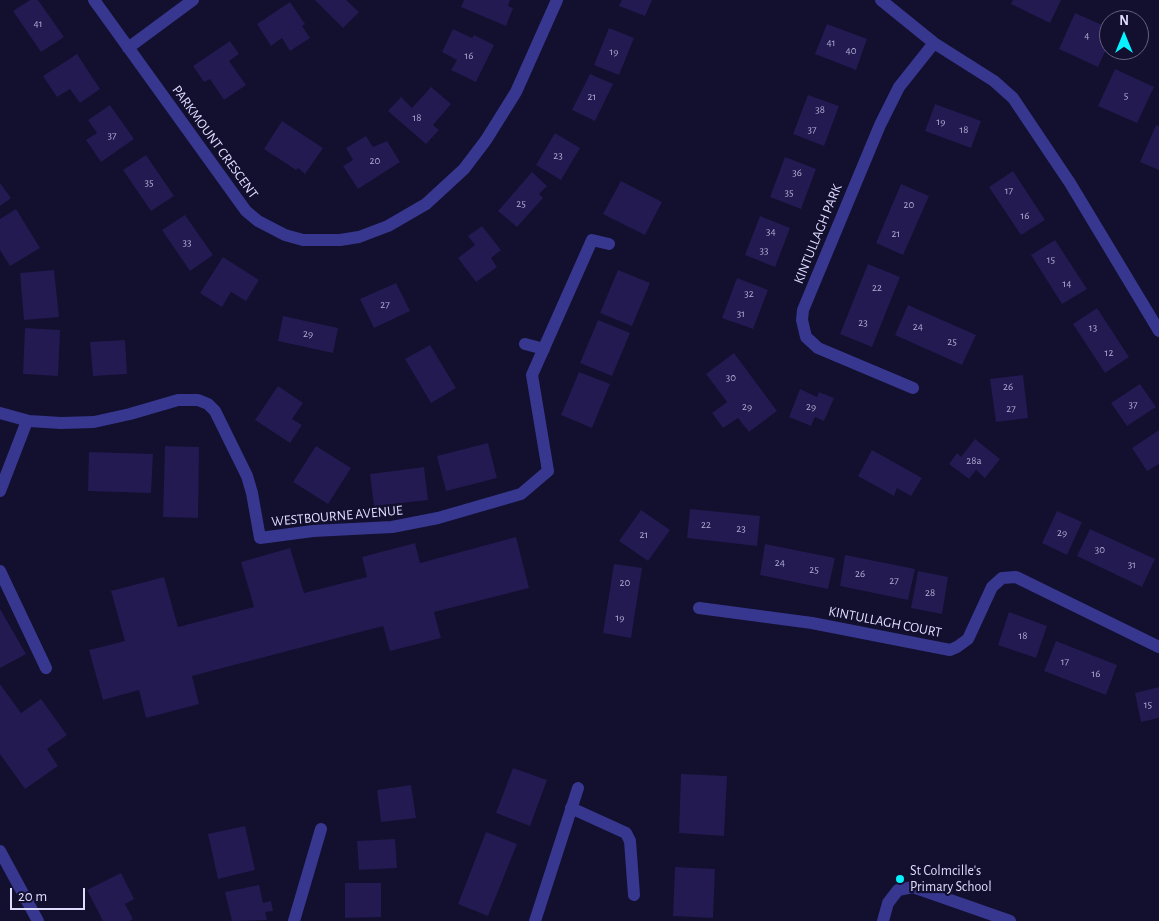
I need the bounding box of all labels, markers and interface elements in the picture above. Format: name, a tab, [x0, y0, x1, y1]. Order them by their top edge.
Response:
north arrow	[1099, 10, 1149, 60]
text: N	[1119, 14, 1129, 28]
house number: 41	[33, 17, 43, 31]
house number: 4	[1084, 29, 1090, 43]
house number: 41	[826, 36, 836, 50]
house number: 40	[845, 44, 857, 58]
house number: 19	[610, 45, 618, 59]
house number: 16	[465, 49, 473, 63]
street label: PARKMOUNT CRESCENT	[168, 82, 262, 202]
house number: 5	[1124, 89, 1128, 103]
house number: 21	[588, 90, 596, 104]
house number: 38	[815, 103, 825, 117]
house number: 18	[413, 111, 421, 125]
house number: 19	[937, 115, 945, 129]
house number: 37	[807, 123, 817, 137]
house number: 18	[960, 123, 968, 137]
house number: 37	[107, 129, 117, 143]
house number: 23	[553, 149, 563, 163]
house number: 20	[370, 154, 380, 168]
house number: 36	[792, 166, 802, 180]
house number: 35	[144, 176, 154, 190]
street label: KINTULLAGH PARK	[790, 182, 846, 286]
house number: 17	[1005, 184, 1013, 198]
house number: 35	[784, 186, 794, 200]
house number: 25	[516, 197, 526, 211]
house number: 20	[904, 198, 914, 212]
house number: 16	[1021, 209, 1029, 223]
house number: 34	[766, 225, 776, 239]
house number: 21	[892, 227, 900, 241]
house number: 33	[182, 236, 192, 250]
house number: 33	[759, 244, 769, 258]
house number: 15	[1047, 253, 1055, 267]
house number: 14	[1062, 277, 1072, 291]
house number: 22	[872, 281, 882, 295]
house number: 32	[744, 287, 754, 301]
house number: 27	[380, 298, 390, 312]
house number: 31	[737, 307, 745, 321]
house number: 23	[858, 316, 868, 330]
house number: 24	[913, 320, 923, 334]
house number: 13	[1089, 321, 1097, 335]
house number: 29	[303, 327, 313, 341]
house number: 25	[947, 335, 957, 349]
house number: 12	[1105, 346, 1113, 360]
house number: 30	[726, 371, 736, 385]
house number: 26	[1003, 380, 1013, 394]
house number: 37	[1128, 398, 1138, 412]
house number: 29	[742, 400, 752, 414]
house number: 29	[806, 400, 816, 414]
house number: 27	[1006, 402, 1016, 416]
house number: 28a	[966, 454, 982, 468]
street label: WESTBOURNE AVENUE	[271, 502, 403, 530]
house number: 22	[701, 518, 711, 532]
house number: 23	[736, 522, 746, 536]
house number: 29	[1057, 526, 1067, 540]
house number: 21	[640, 528, 648, 542]
house number: 30	[1095, 543, 1105, 557]
house number: 24	[775, 556, 785, 570]
house number: 31	[1128, 558, 1136, 572]
house number: 25	[809, 563, 819, 577]
house number: 26	[855, 567, 865, 581]
house number: 27	[889, 574, 899, 588]
house number: 20	[620, 576, 630, 590]
house number: 28	[925, 586, 935, 600]
street label: KINTULLAGH COURT	[827, 603, 943, 641]
house number: 19	[616, 611, 624, 625]
house number: 18	[1019, 629, 1027, 643]
house number: 17	[1061, 655, 1069, 669]
house number: 16	[1092, 667, 1100, 681]
house number: 15	[1144, 698, 1152, 712]
place label: St Colmcille's Primary School	[910, 863, 992, 896]
marker: St Colmcille's Primary School	[894, 873, 906, 885]
scale bar	[12, 878, 88, 910]
text: 20 m	[18, 889, 47, 904]

